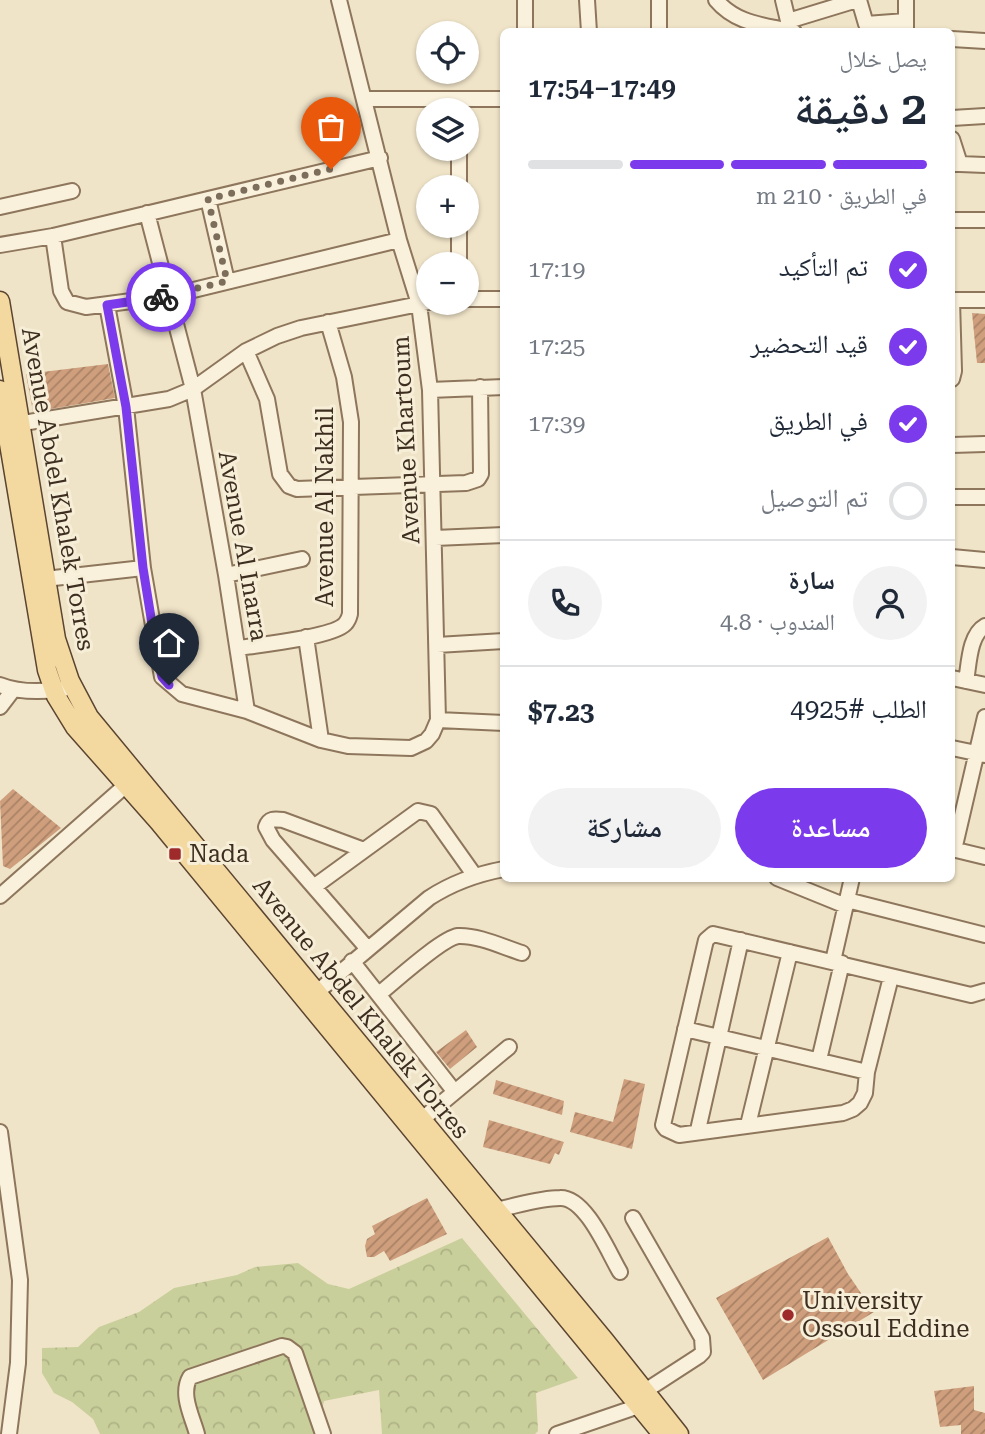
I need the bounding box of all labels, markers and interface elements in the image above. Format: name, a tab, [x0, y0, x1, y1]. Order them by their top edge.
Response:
map controls	[416, 21, 479, 315]
button: locate	[416, 21, 479, 84]
text: يصل خلال	[839, 46, 927, 73]
text: 17:49–17:54	[528, 73, 676, 103]
text: 2 دقيقة	[794, 81, 927, 135]
pin	[301, 97, 361, 169]
button: layers	[416, 98, 479, 161]
icon: bag	[312, 108, 350, 146]
button: +	[416, 175, 479, 238]
text: في الطريق · 210 m	[756, 183, 927, 210]
icon: check	[889, 251, 927, 289]
button: −	[416, 252, 479, 315]
text: تم التأكيد	[779, 252, 868, 282]
text: 17:19	[528, 256, 585, 283]
courier	[126, 262, 196, 332]
icon: bike	[142, 278, 180, 316]
street label: Avenue Abdel Khalek Torres	[16, 325, 100, 653]
icon: check	[889, 328, 927, 366]
text: قيد التحضير	[750, 329, 868, 359]
text: 17:25	[528, 333, 585, 360]
street label: Avenue Khartoum	[387, 335, 425, 545]
icon: check	[889, 405, 927, 443]
text: في الطريق	[768, 406, 868, 436]
street label: Avenue Al Nakhil	[311, 407, 339, 607]
text: 17:39	[528, 410, 585, 437]
street label: Avenue Al Inarra	[212, 449, 274, 643]
text: تم التوصيل	[760, 483, 868, 513]
text: سارة	[788, 565, 835, 595]
button: phone	[528, 566, 602, 640]
button: person	[853, 566, 927, 640]
text: المندوب · 4.8	[720, 609, 835, 636]
pin	[139, 613, 199, 685]
icon: home	[150, 624, 188, 662]
text: الطلب #4925	[790, 694, 927, 724]
text: $7.23	[528, 697, 594, 727]
button: مشاركة	[528, 788, 721, 868]
button: مساعدة	[735, 788, 927, 868]
place label: Nada	[189, 840, 249, 868]
marker: Nada	[167, 846, 183, 862]
street label: Avenue Abdel Khalek Torres	[247, 872, 475, 1144]
place label: University Ossoul Eddine	[802, 1287, 969, 1343]
marker: University Ossoul Eddine	[780, 1307, 796, 1323]

